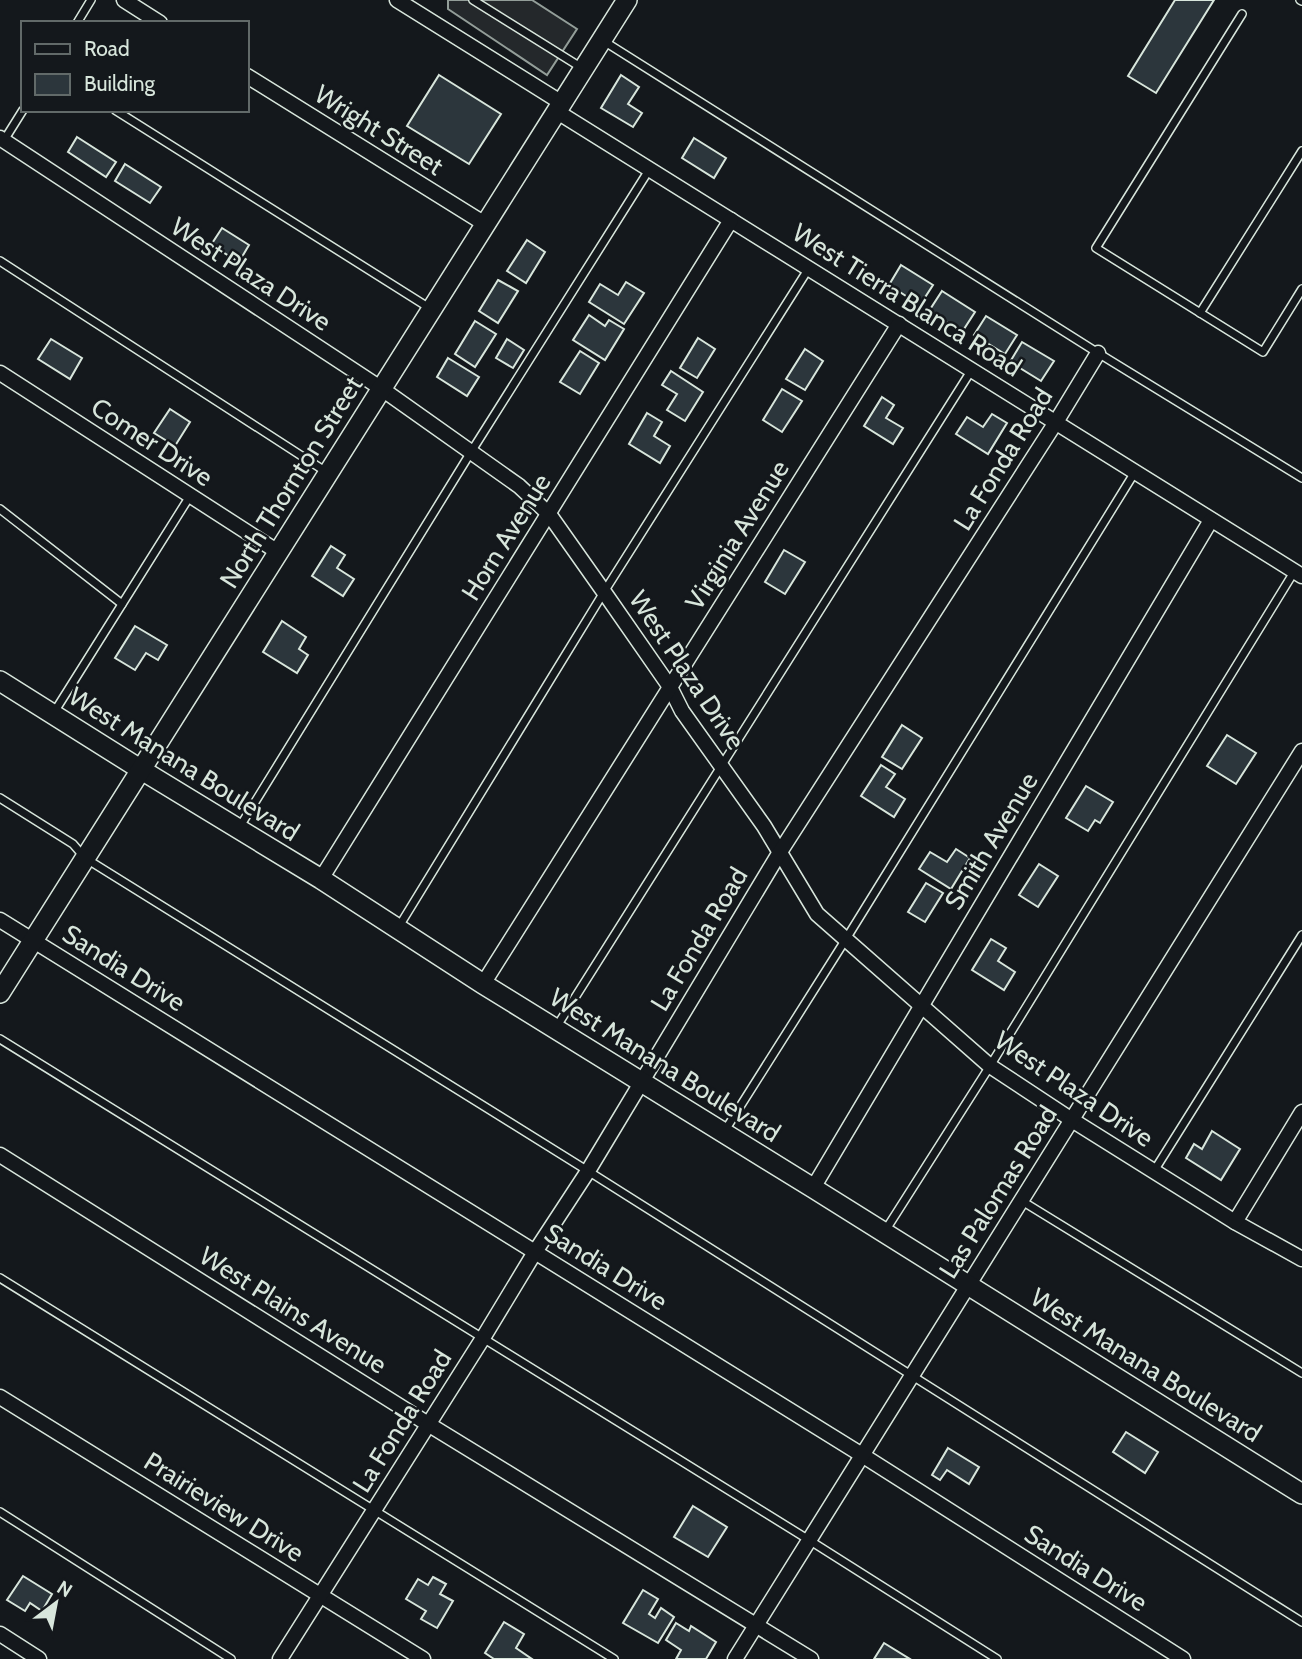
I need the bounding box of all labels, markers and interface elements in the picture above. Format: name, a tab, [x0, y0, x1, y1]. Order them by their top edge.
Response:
legend	[21, 21, 248, 112]
text: Road	[84, 36, 130, 61]
text: Building	[84, 71, 156, 96]
street label: Wright Street	[309, 78, 449, 182]
street label: West Plaza Drive	[165, 210, 337, 338]
street label: West Tierra Blanca Road	[786, 216, 1028, 384]
street label: North Thornton Street	[213, 370, 369, 594]
street label: La Fonda Road	[947, 382, 1059, 536]
street label: Comer Drive	[85, 391, 219, 493]
street label: Virginia Avenue	[678, 454, 796, 616]
street label: Horn Avenue	[454, 468, 558, 606]
street label: West Plaza Drive	[622, 585, 752, 755]
street label: West Manana Boulevard	[63, 680, 305, 848]
street label: Smith Avenue	[937, 767, 1045, 915]
street label: La Fonda Road	[644, 861, 754, 1017]
street label: Sandia Drive	[57, 918, 191, 1018]
street label: West Manana Boulevard	[544, 981, 786, 1149]
street label: West Plaza Drive	[989, 1024, 1159, 1154]
street label: Las Palomas Road	[932, 1100, 1064, 1284]
street label: Sandia Drive	[539, 1217, 673, 1317]
street label: West Plains Avenue	[193, 1240, 393, 1380]
street label: West Manana Boulevard	[1025, 1281, 1267, 1449]
street label: La Fonda Road	[346, 1344, 458, 1498]
street label: Prairieview Drive	[138, 1445, 310, 1569]
street label: Sandia Drive	[1019, 1518, 1153, 1618]
north arrow	[21, 1568, 91, 1638]
text: N	[53, 1576, 77, 1602]

